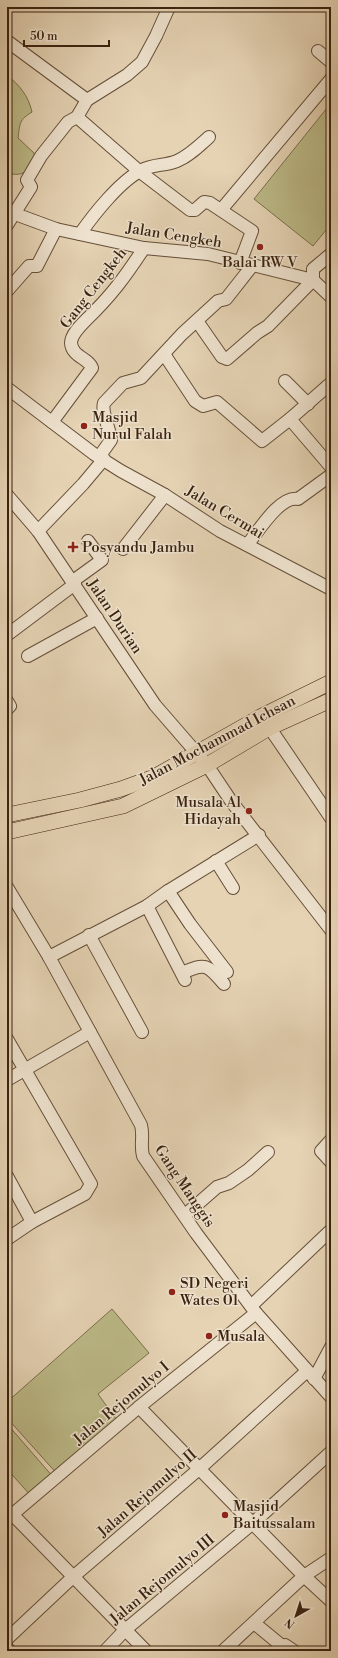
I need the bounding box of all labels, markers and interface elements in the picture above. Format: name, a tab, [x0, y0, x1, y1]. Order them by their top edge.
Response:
scale bar	[24, 22, 109, 48]
text: 50 m	[30, 29, 58, 44]
street label: Jalan Cengkeh	[124, 218, 223, 252]
marker: Balai RW V	[255, 242, 265, 252]
street label: Gang Cengkeh	[56, 244, 131, 332]
place label: Balai RW V	[221, 253, 298, 272]
place label: Masjid Nurul Falah	[92, 408, 172, 444]
marker: Masjid Nurul Falah	[79, 421, 89, 431]
street label: Jalan Cermai	[181, 481, 268, 543]
place label: Posyandu Jambu	[82, 538, 195, 557]
marker: Posyandu Jambu	[67, 541, 79, 553]
street label: Jalan Durian	[82, 574, 147, 657]
street label: Jalan Mochammad Ichsan	[135, 691, 299, 790]
place label: Musala Al Hidayah	[175, 793, 242, 829]
marker: Musala Al Hidayah	[244, 806, 254, 816]
street label: Gang Manggis	[150, 1141, 219, 1231]
place label: SD Negeri Wates 01	[179, 1274, 249, 1310]
marker: SD Negeri Wates 01	[167, 1287, 177, 1297]
place label: Musala	[217, 1327, 265, 1346]
marker: Musala	[204, 1331, 214, 1341]
street label: Jalan Rejomulyo I	[69, 1357, 173, 1450]
street label: Jalan Rejomulyo II	[93, 1445, 201, 1542]
place label: Masjid Baitussalam	[232, 1497, 316, 1533]
marker: Masjid Baitussalam	[220, 1510, 230, 1520]
street label: Jalan Rejomulyo III	[105, 1530, 219, 1629]
north arrow	[276, 1596, 316, 1636]
text: N	[282, 1615, 298, 1631]

